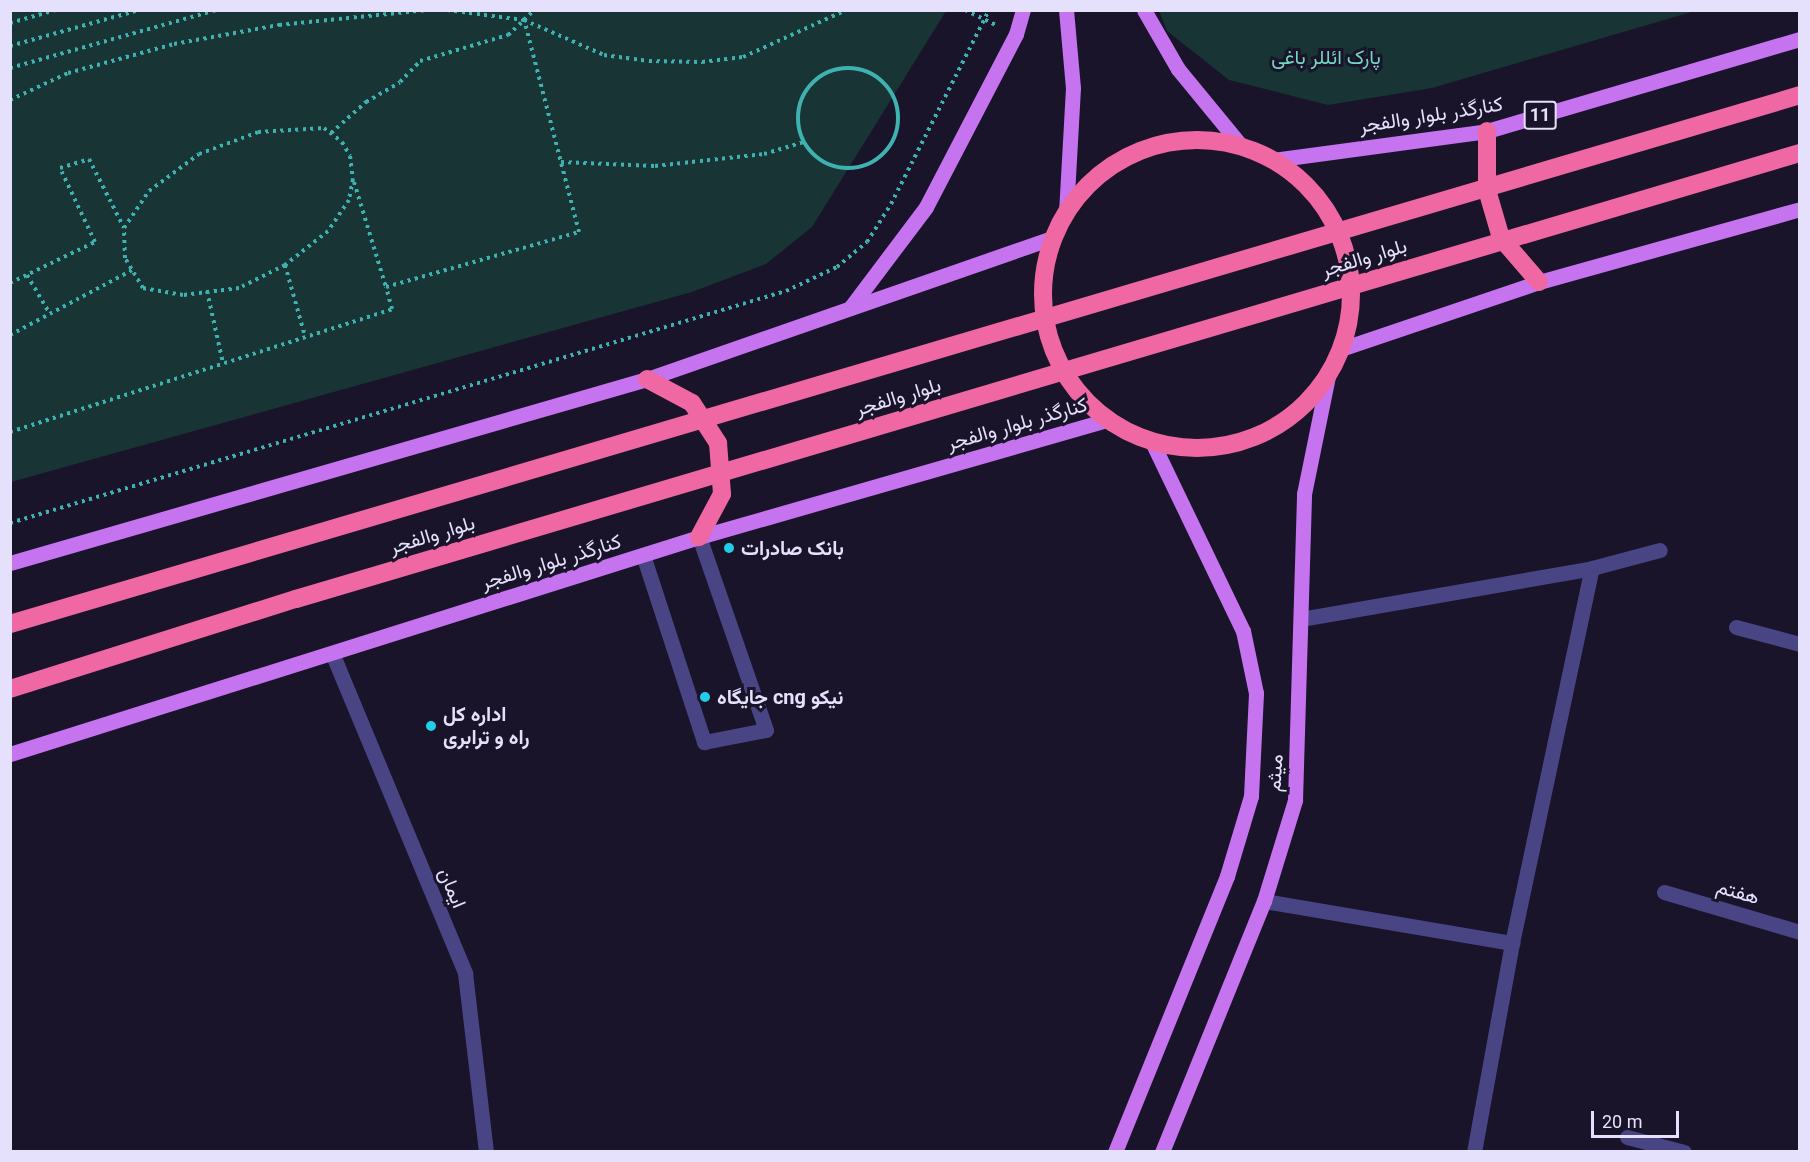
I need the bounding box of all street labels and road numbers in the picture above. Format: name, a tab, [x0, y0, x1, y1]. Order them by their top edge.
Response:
street label: کنارگذر بلوار والفجر	[1357, 92, 1505, 138]
road number: 11	[1524, 100, 1556, 130]
street label: بلوار والفجر	[1318, 234, 1410, 282]
street label: بلوار والفجر	[852, 373, 944, 421]
street label: کنارگذر بلوار والفجر	[944, 392, 1090, 456]
street label: بلوار والفجر	[386, 511, 478, 559]
street label: کنارگذر بلوار والفجر	[478, 529, 624, 595]
street label: میثم	[1262, 753, 1288, 793]
street label: ایمان	[433, 864, 471, 912]
street label: هفتم	[1714, 874, 1762, 910]

